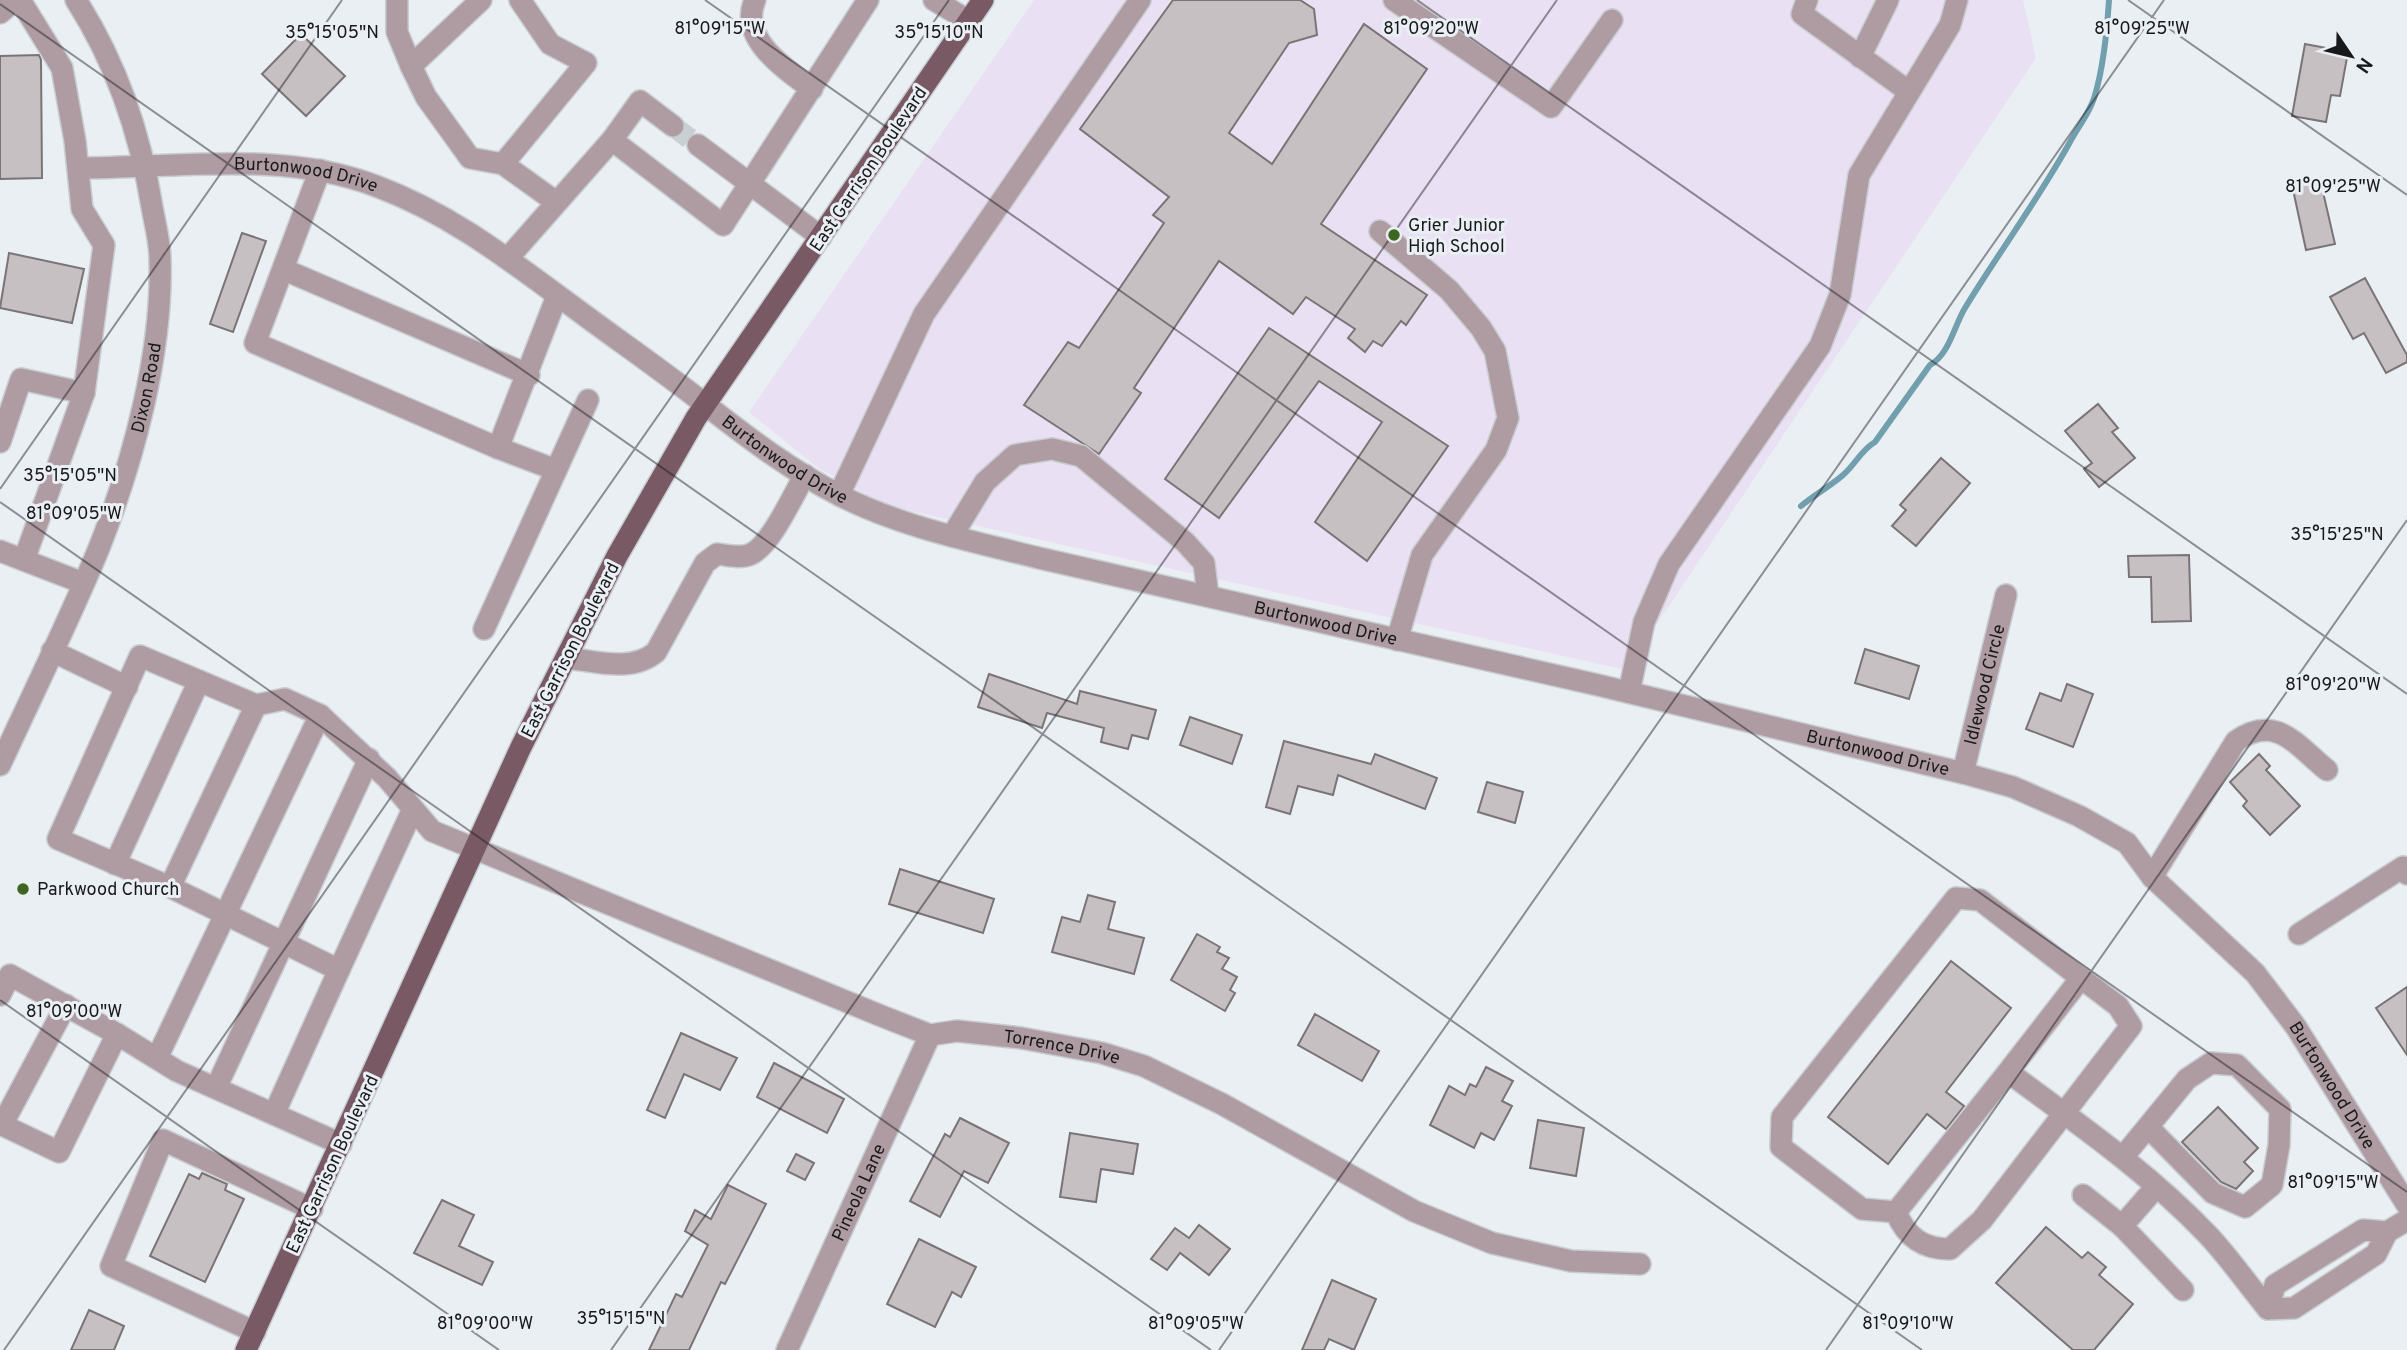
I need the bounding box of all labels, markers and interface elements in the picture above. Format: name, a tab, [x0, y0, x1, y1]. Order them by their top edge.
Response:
text: 81°09'15"W	[674, 18, 766, 41]
text: 81°09'20"W	[1383, 18, 1479, 41]
text: 81°09'25"W	[2094, 18, 2190, 41]
north arrow	[2316, 21, 2386, 91]
text: 35°15'05"N	[285, 22, 379, 45]
text: 35°15'10"N	[894, 22, 984, 45]
text: N	[2350, 52, 2377, 77]
street label: East Garrison Boulevard	[805, 83, 933, 257]
street label: Burtonwood Drive	[234, 153, 381, 199]
text: 81°09'25"W	[2285, 176, 2381, 199]
place label: Grier Junior High School	[1408, 215, 1505, 259]
marker: Grier Junior High School	[1386, 227, 1402, 243]
street label: Dixon Road	[127, 341, 168, 436]
street label: Burtonwood Drive	[716, 411, 851, 510]
text: 35°15'05"N	[23, 465, 117, 488]
text: 81°09'05"W	[26, 503, 122, 526]
text: 35°15'25"N	[2290, 524, 2384, 547]
street label: East Garrison Boulevard	[517, 559, 626, 742]
street label: Burtonwood Drive	[1252, 597, 1399, 652]
street label: Idlewood Circle	[1960, 622, 2012, 748]
text: 81°09'20"W	[2285, 674, 2381, 697]
street label: Burtonwood Drive	[1804, 726, 1951, 782]
place label: Parkwood Church	[37, 879, 179, 902]
marker: Parkwood Church	[15, 881, 31, 897]
text: 81°09'00"W	[26, 1001, 122, 1024]
street label: Burtonwood Drive	[2282, 1018, 2379, 1154]
street label: Torrence Drive	[1002, 1026, 1123, 1071]
street label: East Garrison Boulevard	[282, 1072, 385, 1257]
street label: Pineola Lane	[828, 1141, 892, 1246]
text: 81°09'15"W	[2287, 1172, 2379, 1195]
text: 35°15'15"N	[576, 1308, 666, 1331]
text: 81°09'00"W	[437, 1313, 533, 1336]
text: 81°09'05"W	[1148, 1313, 1244, 1336]
text: 81°09'10"W	[1862, 1313, 1954, 1336]

